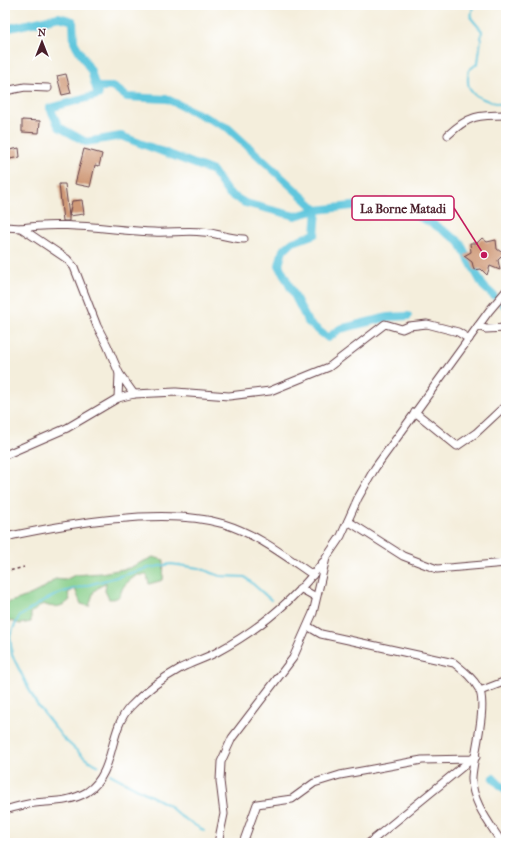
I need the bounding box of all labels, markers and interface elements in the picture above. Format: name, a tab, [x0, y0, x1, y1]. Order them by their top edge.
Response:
north arrow	[22, 22, 62, 62]
text: N	[38, 26, 47, 39]
callout: La Borne Matadi	[352, 196, 454, 220]
text: La Borne Matadi	[360, 202, 447, 216]

